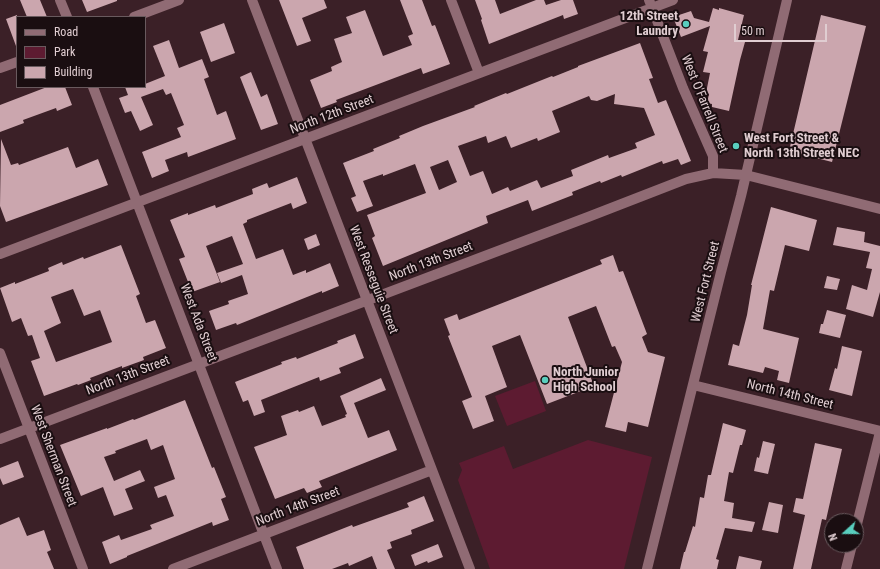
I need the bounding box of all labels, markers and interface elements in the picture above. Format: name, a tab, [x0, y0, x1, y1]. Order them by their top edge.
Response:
place label: 12th Street Laundry	[620, 9, 678, 40]
legend	[16, 16, 146, 88]
scale bar	[736, 16, 829, 42]
marker: 12th Street Laundry	[681, 19, 691, 29]
text: 50 m	[741, 24, 765, 38]
text: Road	[54, 25, 78, 39]
text: Park	[54, 45, 75, 59]
street label: West O'Farrell Street	[677, 53, 731, 155]
text: Building	[54, 65, 92, 79]
street label: North 12th Street	[288, 92, 376, 138]
place label: West Fort Street & North 13th Street NEC	[744, 131, 859, 162]
marker: West Fort Street & North 13th Street NEC	[731, 141, 741, 151]
street label: West Resseguie Street	[345, 224, 401, 336]
street label: North 13th Street	[387, 239, 475, 285]
street label: West Fort Street	[688, 240, 724, 324]
street label: West Ada Street	[176, 282, 220, 364]
street label: North 13th Street	[84, 353, 172, 399]
place label: North Junior High School	[553, 365, 619, 396]
marker: North Junior High School	[540, 375, 550, 385]
street label: North 14th Street	[745, 377, 835, 413]
street label: West Sherman Street	[26, 403, 80, 509]
street label: North 14th Street	[254, 484, 342, 530]
north arrow	[824, 513, 864, 553]
text: N	[826, 532, 841, 543]

